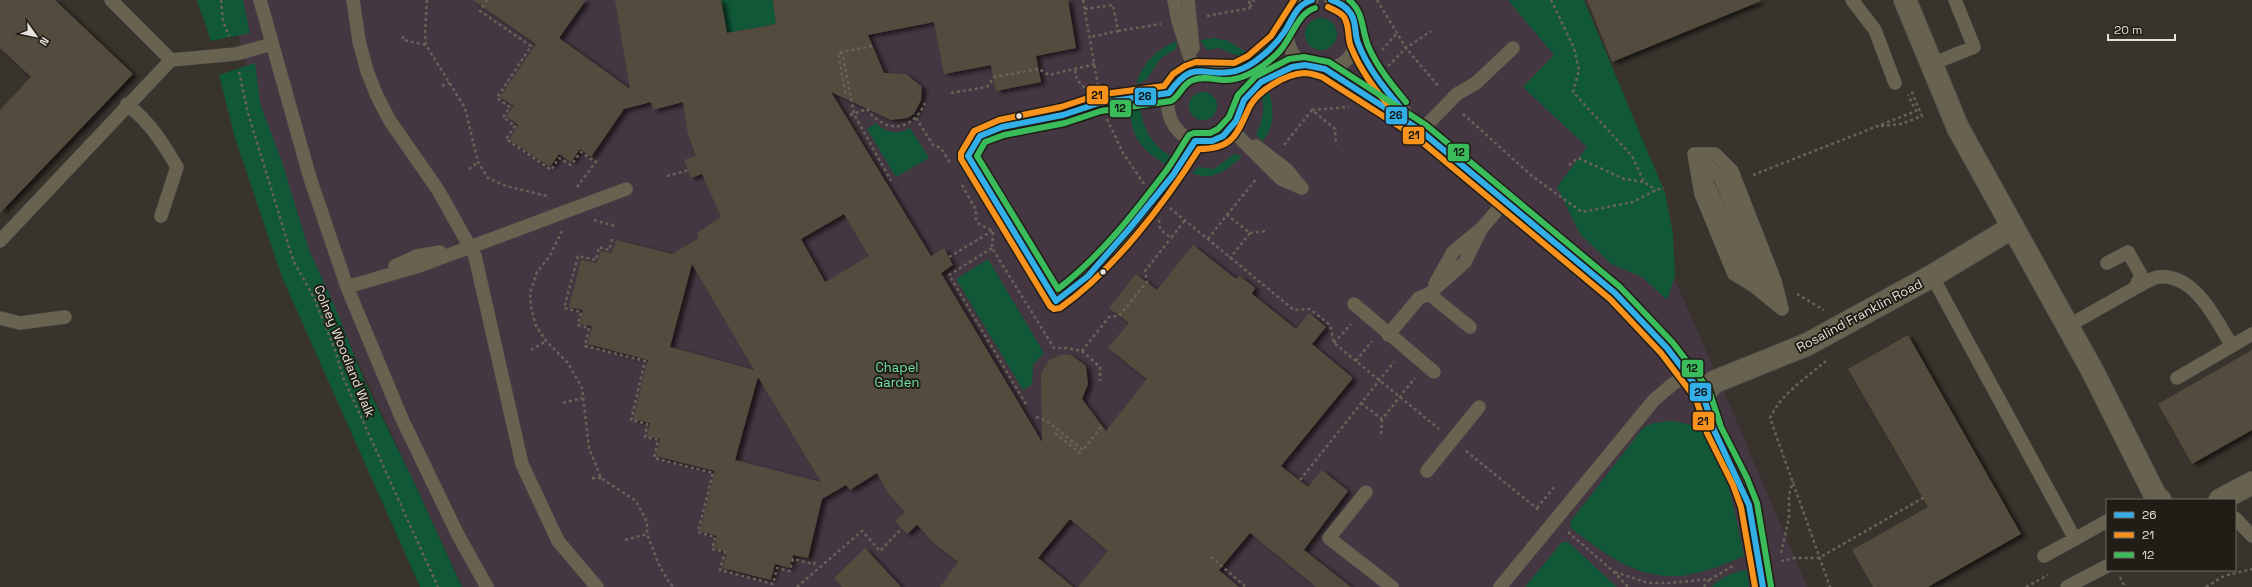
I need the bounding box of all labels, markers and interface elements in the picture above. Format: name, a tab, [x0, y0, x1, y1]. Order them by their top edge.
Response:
north arrow	[16, 16, 56, 56]
scale bar	[2108, 16, 2175, 42]
text: 20 m	[2114, 22, 2142, 38]
text: N	[37, 35, 52, 48]
line badge: 21	[1086, 85, 1109, 105]
line badge: 26	[1134, 87, 1157, 106]
text: 21	[1091, 88, 1103, 102]
text: 26	[1138, 89, 1152, 103]
line badge: 12	[1109, 99, 1132, 118]
text: 12	[1114, 101, 1126, 115]
line badge: 26	[1385, 106, 1408, 125]
text: 26	[1389, 108, 1403, 122]
unlabelled marker	[1014, 111, 1024, 121]
line badge: 21	[1402, 126, 1425, 145]
text: 21	[1408, 128, 1420, 142]
line badge: 12	[1447, 143, 1470, 162]
text: 12	[1453, 145, 1465, 159]
unlabelled marker	[1098, 267, 1108, 277]
street label: Rosalind Franklin Road	[1793, 275, 1925, 356]
street label: Colney Woodland Walk	[310, 283, 379, 420]
park label: Chapel Garden	[875, 359, 919, 391]
line badge: 12	[1681, 359, 1704, 378]
text: 12	[1686, 361, 1698, 375]
line badge: 26	[1689, 382, 1712, 402]
text: 26	[1694, 385, 1708, 399]
line badge: 21	[1692, 411, 1715, 431]
text: 21	[1697, 414, 1709, 428]
legend	[2106, 499, 2236, 571]
text: 26	[2142, 507, 2157, 523]
text: 21	[2142, 527, 2154, 543]
text: 12	[2142, 547, 2154, 563]

